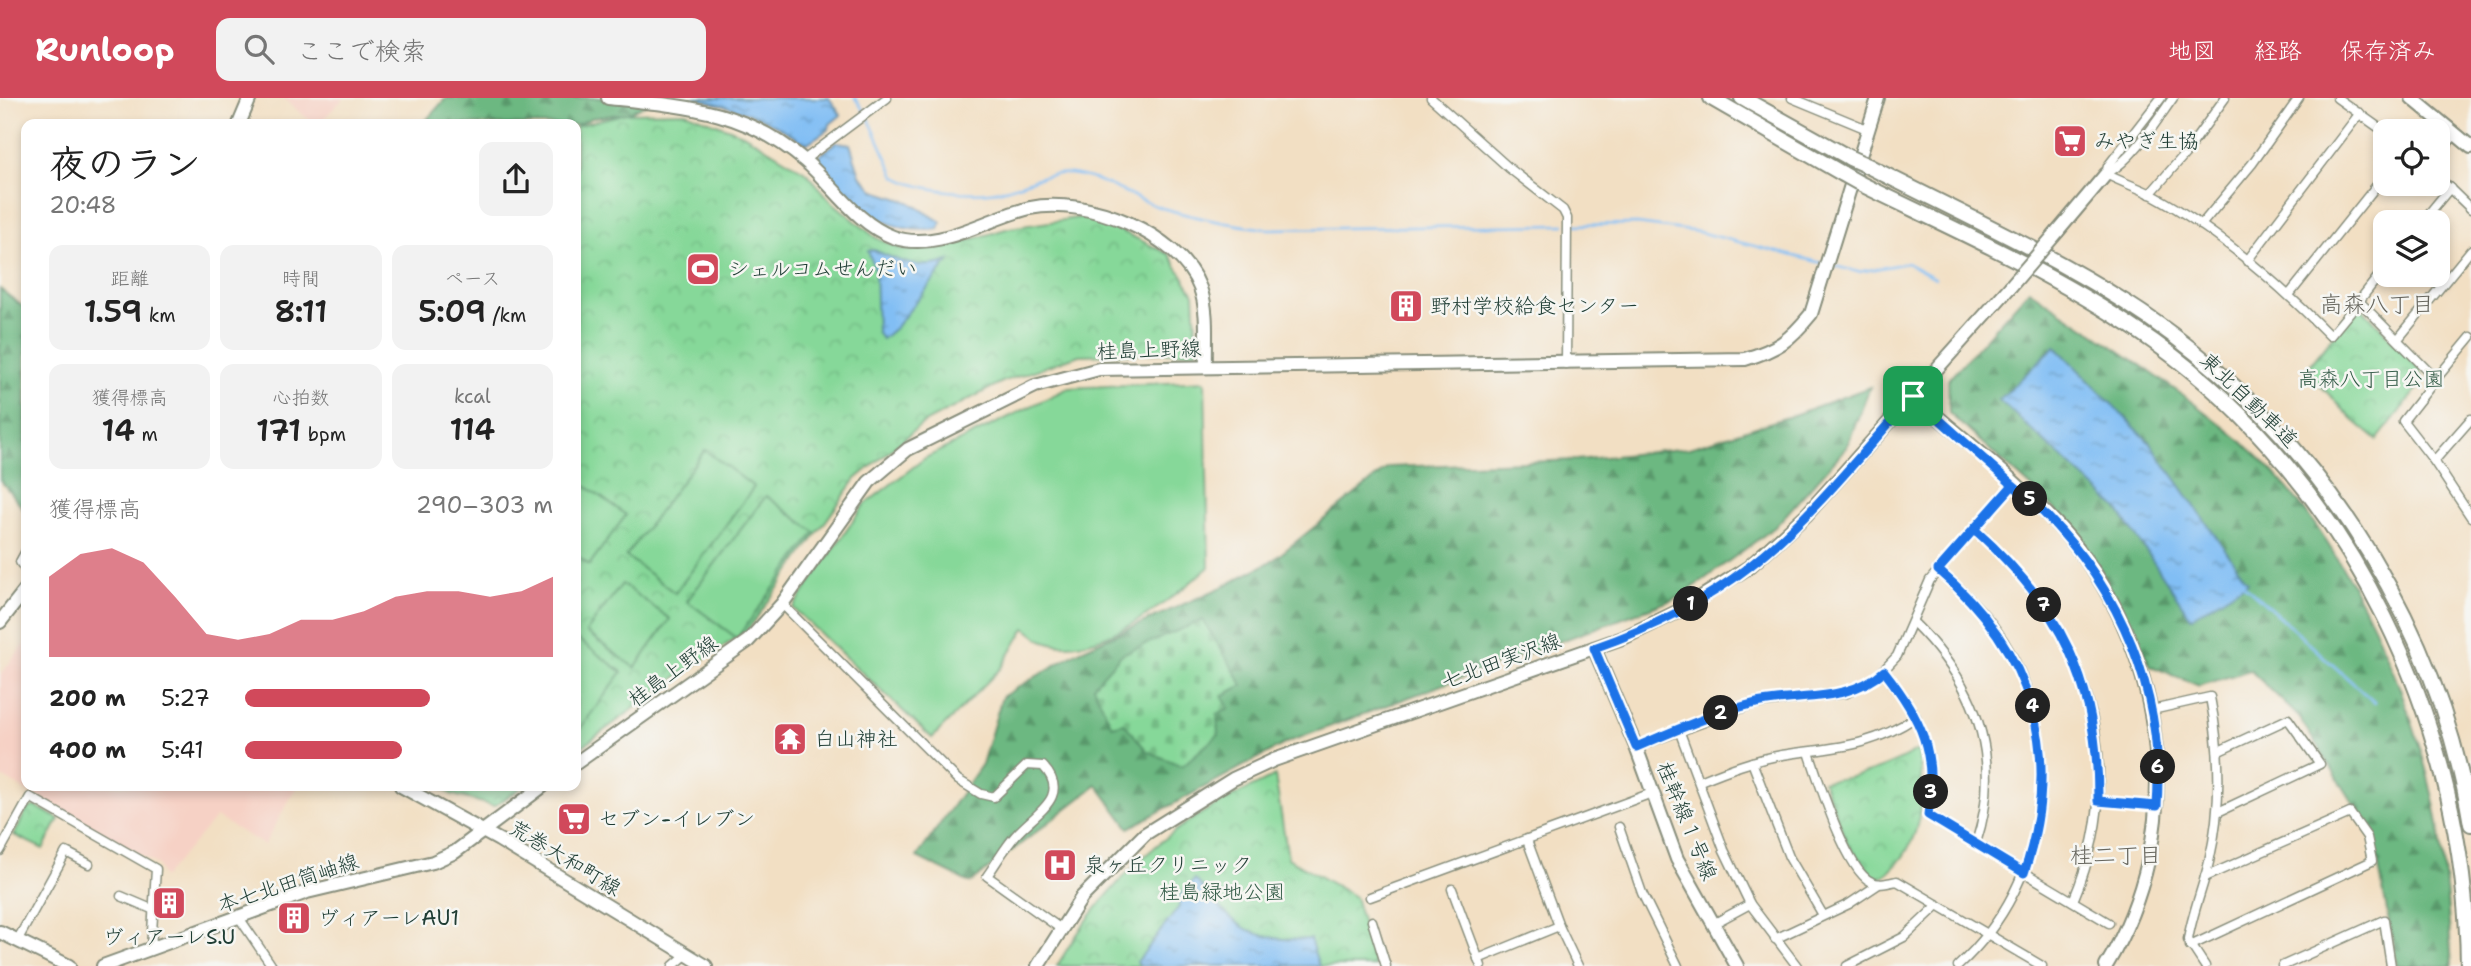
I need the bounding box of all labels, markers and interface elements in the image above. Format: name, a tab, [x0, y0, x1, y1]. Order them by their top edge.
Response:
search box	[216, 18, 706, 81]
text: Runloop	[35, 27, 174, 72]
icon: search	[240, 30, 278, 68]
text: ここで検索	[296, 33, 426, 68]
text: 地図	[2168, 35, 2216, 67]
text: 経路	[2254, 35, 2302, 67]
text: 保存済み	[2340, 35, 2436, 67]
map controls	[2373, 119, 2450, 287]
button: locate	[2373, 119, 2450, 196]
supermarket icon: みやぎ生協	[2051, 122, 2089, 160]
place label: みやぎ生協	[2094, 127, 2199, 155]
text: 夜のラン	[49, 138, 201, 189]
button: share	[479, 142, 553, 216]
text: 20:48	[49, 190, 117, 220]
button: layers	[2373, 210, 2450, 287]
sports icon: シェルコムせんだい	[684, 250, 722, 288]
place label: シェルコムせんだい	[728, 255, 917, 283]
text: 距離	[111, 266, 149, 291]
text: 時間	[282, 266, 320, 291]
text: ペース	[444, 266, 500, 291]
building icon: 野村学校給食センター	[1387, 287, 1425, 325]
district label: 高森八丁目	[2320, 289, 2435, 319]
text: 1.59	[84, 291, 142, 332]
text: 8:11	[274, 291, 328, 332]
text: 5:09	[418, 291, 486, 332]
place label: 野村学校給食センター	[1430, 292, 1639, 320]
text: km	[142, 303, 176, 328]
text: /km	[486, 303, 526, 328]
street label: 桂島上野線	[1096, 334, 1202, 366]
street label: 東北自動車道	[2194, 346, 2304, 454]
park label: 高森八丁目公園	[2298, 365, 2445, 393]
pin	[1883, 366, 1943, 426]
icon: arrive	[1894, 377, 1932, 415]
text: kcal	[454, 384, 491, 409]
text: 獲得標高	[92, 385, 168, 410]
text: 心拍数	[272, 385, 330, 410]
text: 114	[449, 409, 495, 450]
text: 14	[102, 410, 135, 451]
text: 171	[256, 410, 301, 451]
text: m	[135, 422, 158, 447]
text: bpm	[301, 422, 346, 447]
pin: 5	[2012, 482, 2048, 516]
text: 5	[2024, 486, 2035, 511]
text: 290–303 m	[416, 490, 553, 520]
text: 獲得標高	[49, 494, 141, 524]
pin: 1	[1674, 587, 1708, 622]
pin: 7	[2026, 588, 2062, 622]
text: 1	[1686, 591, 1695, 616]
text: 7	[2037, 592, 2050, 617]
street label: 七北田実沢線	[1437, 626, 1565, 696]
street label: 桂島上野線	[622, 629, 724, 713]
text: 200 m	[49, 683, 126, 713]
text: 5:27	[161, 683, 210, 713]
pin: 4	[2016, 688, 2050, 724]
text: 4	[2026, 693, 2039, 718]
pin: 2	[1704, 696, 1738, 730]
text: 2	[1714, 700, 1727, 725]
temple icon: 白山神社	[771, 720, 809, 758]
place label: 白山神社	[814, 725, 898, 753]
text: 400 m	[49, 735, 126, 765]
text: 5:41	[161, 735, 204, 765]
pin: 6	[2140, 750, 2176, 784]
text: 6	[2151, 754, 2164, 779]
street label: 桂幹線１号線	[1650, 757, 1724, 885]
pin: 3	[1913, 774, 1948, 810]
text: 3	[1924, 779, 1937, 804]
supermarket icon: セブン-イレブン	[555, 800, 593, 838]
place label: セブン-イレブン	[598, 805, 755, 833]
street label: 荒巻大和町線	[504, 814, 626, 902]
district label: 桂二丁目	[2070, 840, 2162, 870]
hospital icon: 泉ヶ丘クリニック	[1041, 846, 1079, 884]
street label: 本七北田筒岫線	[214, 847, 362, 919]
place label: 泉ヶ丘クリニック	[1084, 851, 1252, 879]
park label: 桂島緑地公園	[1159, 878, 1285, 906]
building icon: ヴィアーレS.U	[150, 884, 188, 922]
building icon: ヴィアーレAU1	[275, 899, 313, 937]
place label: ヴィアーレAU1	[318, 904, 459, 932]
place label: ヴィアーレS.U	[103, 923, 235, 951]

